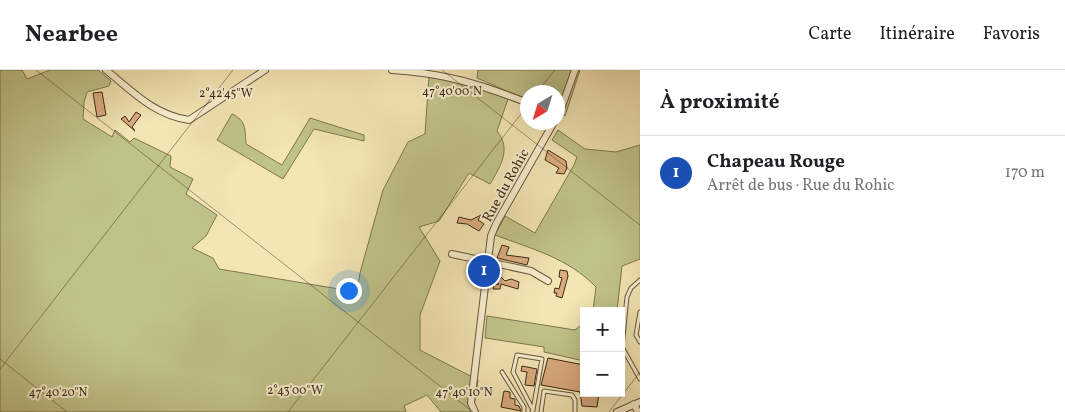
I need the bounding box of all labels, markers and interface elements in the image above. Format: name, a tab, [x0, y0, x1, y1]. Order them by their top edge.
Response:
text: Nearbee	[25, 18, 118, 52]
text: Carte	[808, 22, 851, 47]
text: Itinéraire	[879, 22, 955, 47]
text: Favoris	[983, 22, 1040, 47]
text: 47°40'00"N	[422, 84, 482, 100]
north arrow	[520, 85, 565, 130]
text: 2°42'45"W	[199, 86, 253, 102]
text: À proximité	[660, 88, 779, 117]
street label: Rue du Rohic	[478, 146, 534, 226]
text: Chapeau Rouge	[707, 149, 845, 175]
text: 1	[673, 162, 679, 184]
text: 170 m	[1005, 162, 1045, 184]
text: Arrêt de bus · Rue du Rohic	[707, 175, 895, 197]
pin: 1	[468, 252, 500, 290]
your location	[336, 278, 362, 304]
map controls	[580, 307, 625, 397]
button: +	[580, 307, 625, 352]
button: −	[580, 352, 625, 397]
text: 2°43'00"W	[267, 383, 323, 399]
text: 47°40'20"N	[29, 385, 88, 401]
text: 47°40'10"N	[435, 385, 493, 401]

